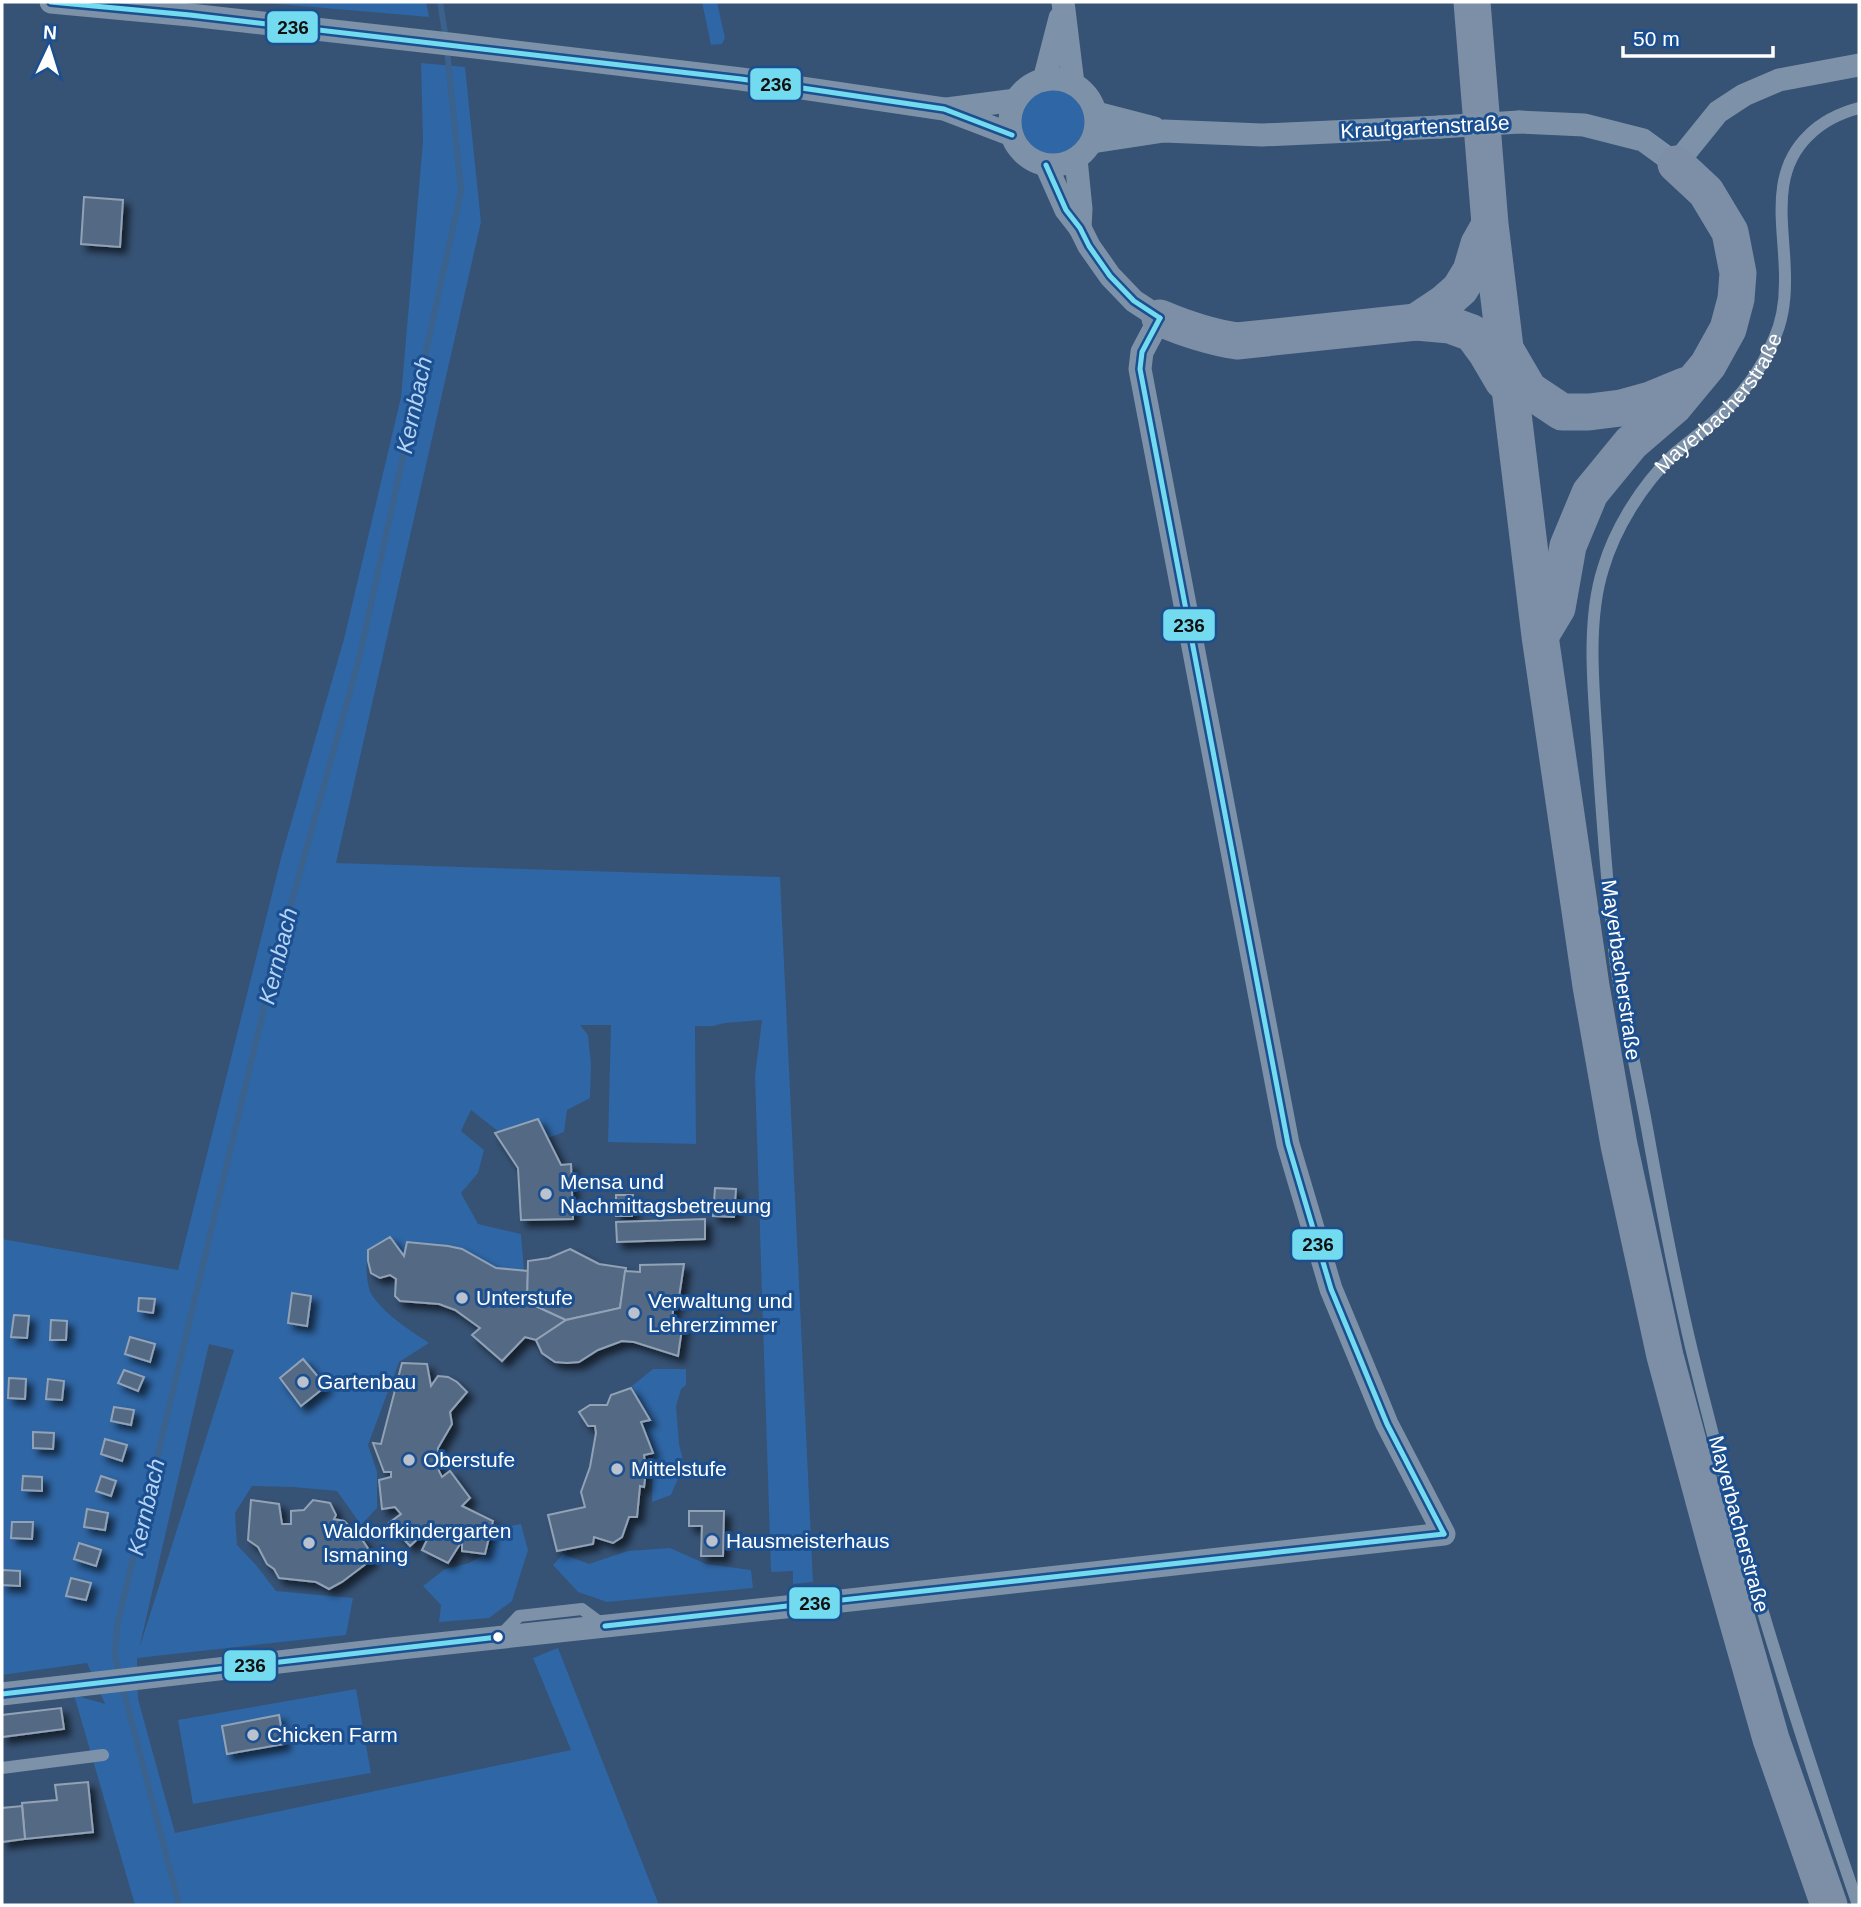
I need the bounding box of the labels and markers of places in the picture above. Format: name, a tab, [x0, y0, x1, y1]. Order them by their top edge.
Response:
place label: Mensa und Nachmittagsbetreuung	[560, 1170, 771, 1217]
marker: Mensa und Nachmittagsbetreuung	[538, 1186, 554, 1202]
place label: Unterstufe	[476, 1286, 573, 1309]
place label: Verwaltung und Lehrerzimmer	[648, 1289, 793, 1336]
marker: Unterstufe	[454, 1290, 470, 1306]
marker: Verwaltung und Lehrerzimmer	[626, 1305, 642, 1321]
place label: Gartenbau	[317, 1370, 416, 1393]
marker: Gartenbau	[295, 1374, 311, 1390]
place label: Oberstufe	[423, 1448, 515, 1471]
marker: Oberstufe	[401, 1452, 417, 1468]
place label: Mittelstufe	[631, 1457, 727, 1480]
marker: Mittelstufe	[609, 1461, 625, 1477]
place label: Waldorfkindergarten Ismaning	[323, 1519, 511, 1566]
place label: Hausmeisterhaus	[726, 1529, 889, 1552]
marker: Hausmeisterhaus	[704, 1533, 720, 1549]
marker: Waldorfkindergarten Ismaning	[301, 1535, 317, 1551]
unlabelled marker	[491, 1630, 505, 1644]
place label: Chicken Farm	[267, 1723, 398, 1746]
marker: Chicken Farm	[245, 1727, 261, 1743]

